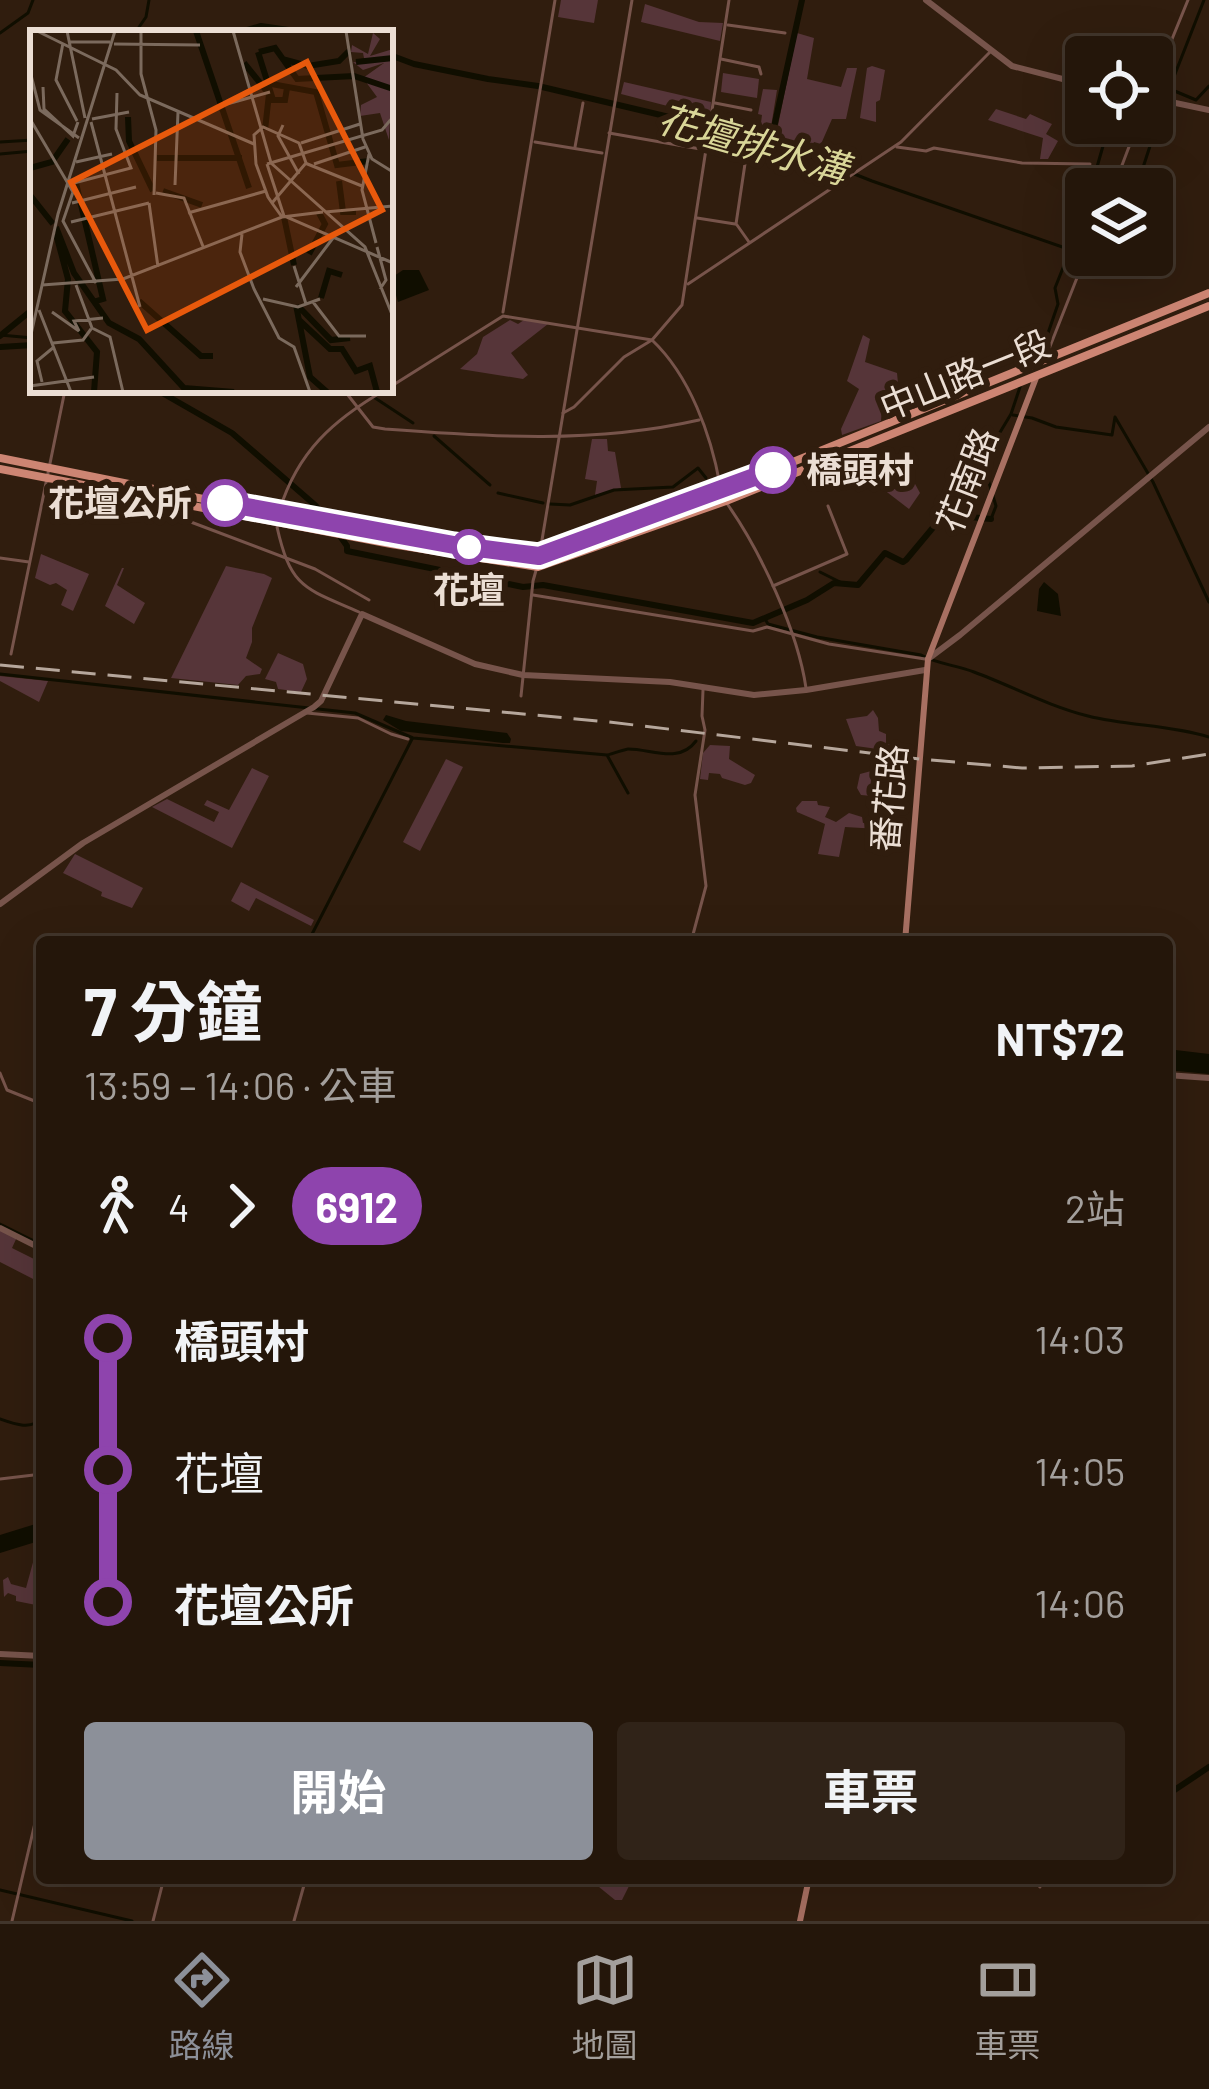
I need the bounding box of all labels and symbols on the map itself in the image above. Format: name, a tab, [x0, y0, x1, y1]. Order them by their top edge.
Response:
inset map	[30, 30, 393, 393]
water label: 花壇排水溝	[653, 93, 858, 193]
street label: 中山路一段	[873, 320, 1056, 427]
street label: 花南路	[926, 421, 1005, 538]
place label: 橋頭村	[806, 447, 914, 490]
marker: 橋頭村	[751, 448, 795, 492]
place label: 花壇公所	[48, 480, 192, 523]
marker: 花壇公所	[203, 481, 247, 525]
marker: 花壇	[453, 531, 485, 563]
place label: 花壇	[433, 567, 505, 610]
street label: 番花路	[861, 742, 914, 854]

